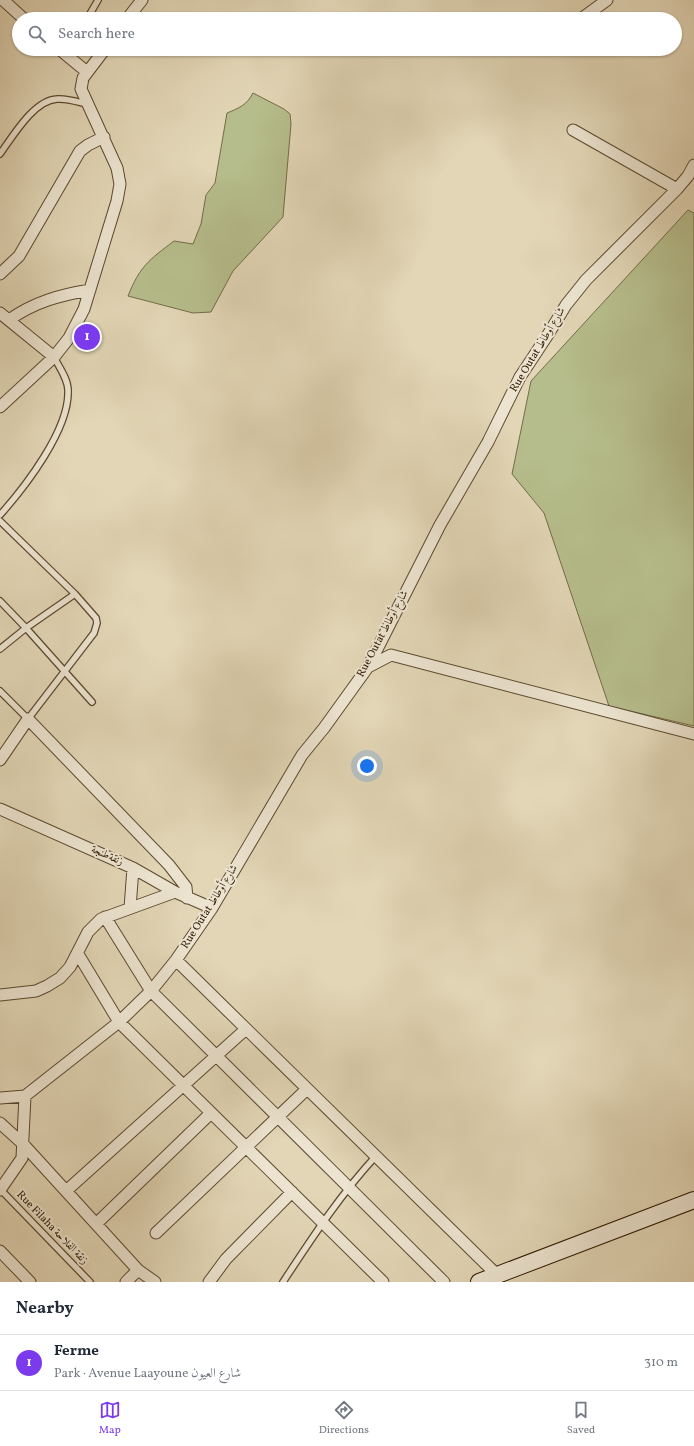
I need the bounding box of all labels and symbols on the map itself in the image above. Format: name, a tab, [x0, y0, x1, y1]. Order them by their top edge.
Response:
street label: Rue Outat شارع أوطاط	[505, 304, 570, 396]
pin: 1	[74, 322, 100, 352]
street label: Rue Outat شارع أوطاط	[352, 587, 413, 681]
your location	[357, 756, 377, 776]
street label: زنقةطنجة	[89, 842, 125, 870]
street label: Rue Outat شارع أوطاط	[176, 861, 243, 952]
street label: Rue Filaha زنقة الفلاحة	[13, 1188, 91, 1268]

